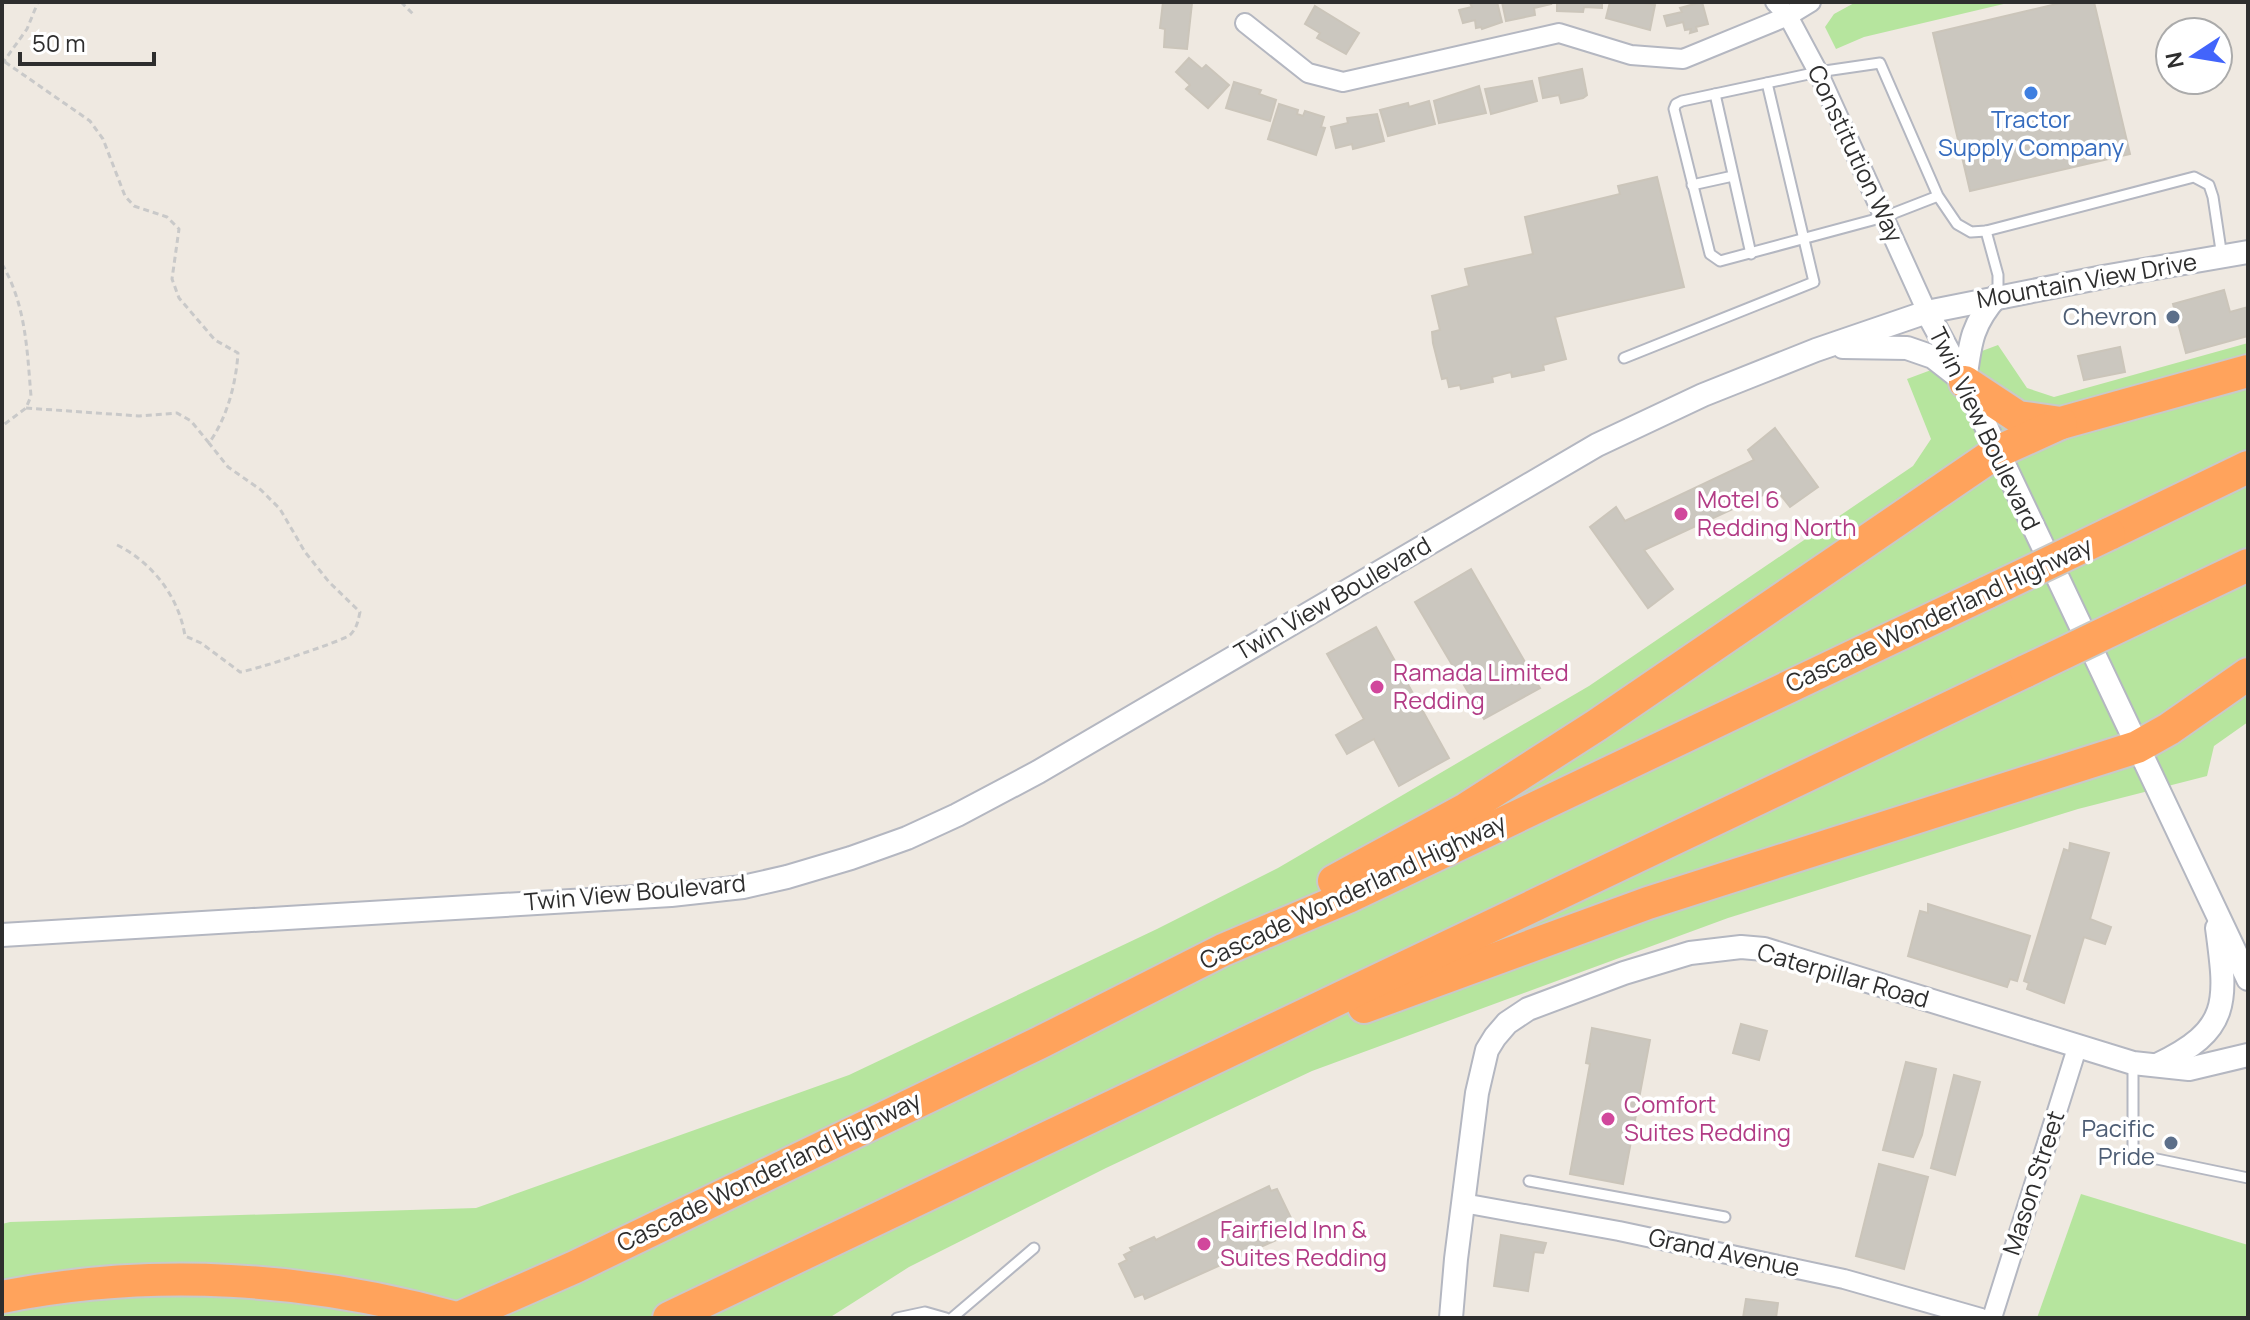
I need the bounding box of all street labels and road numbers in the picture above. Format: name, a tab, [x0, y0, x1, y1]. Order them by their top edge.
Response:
street label: Constitution Way	[1801, 59, 1912, 248]
street label: Mountain View Drive	[1974, 244, 2199, 315]
street label: Twin View Boulevard	[1922, 321, 2049, 535]
street label: Twin View Boulevard	[1228, 528, 1437, 668]
street label: Cascade Wonderland Highway	[1780, 528, 2097, 699]
street label: Cascade Wonderland Highway	[1194, 805, 1511, 976]
street label: Twin View Boulevard	[523, 865, 747, 918]
street label: Caterpillar Road	[1754, 934, 1933, 1015]
street label: Cascade Wonderland Highway	[611, 1082, 926, 1259]
street label: Mason Street	[1994, 1106, 2071, 1259]
street label: Grand Avenue	[1646, 1219, 1803, 1284]

